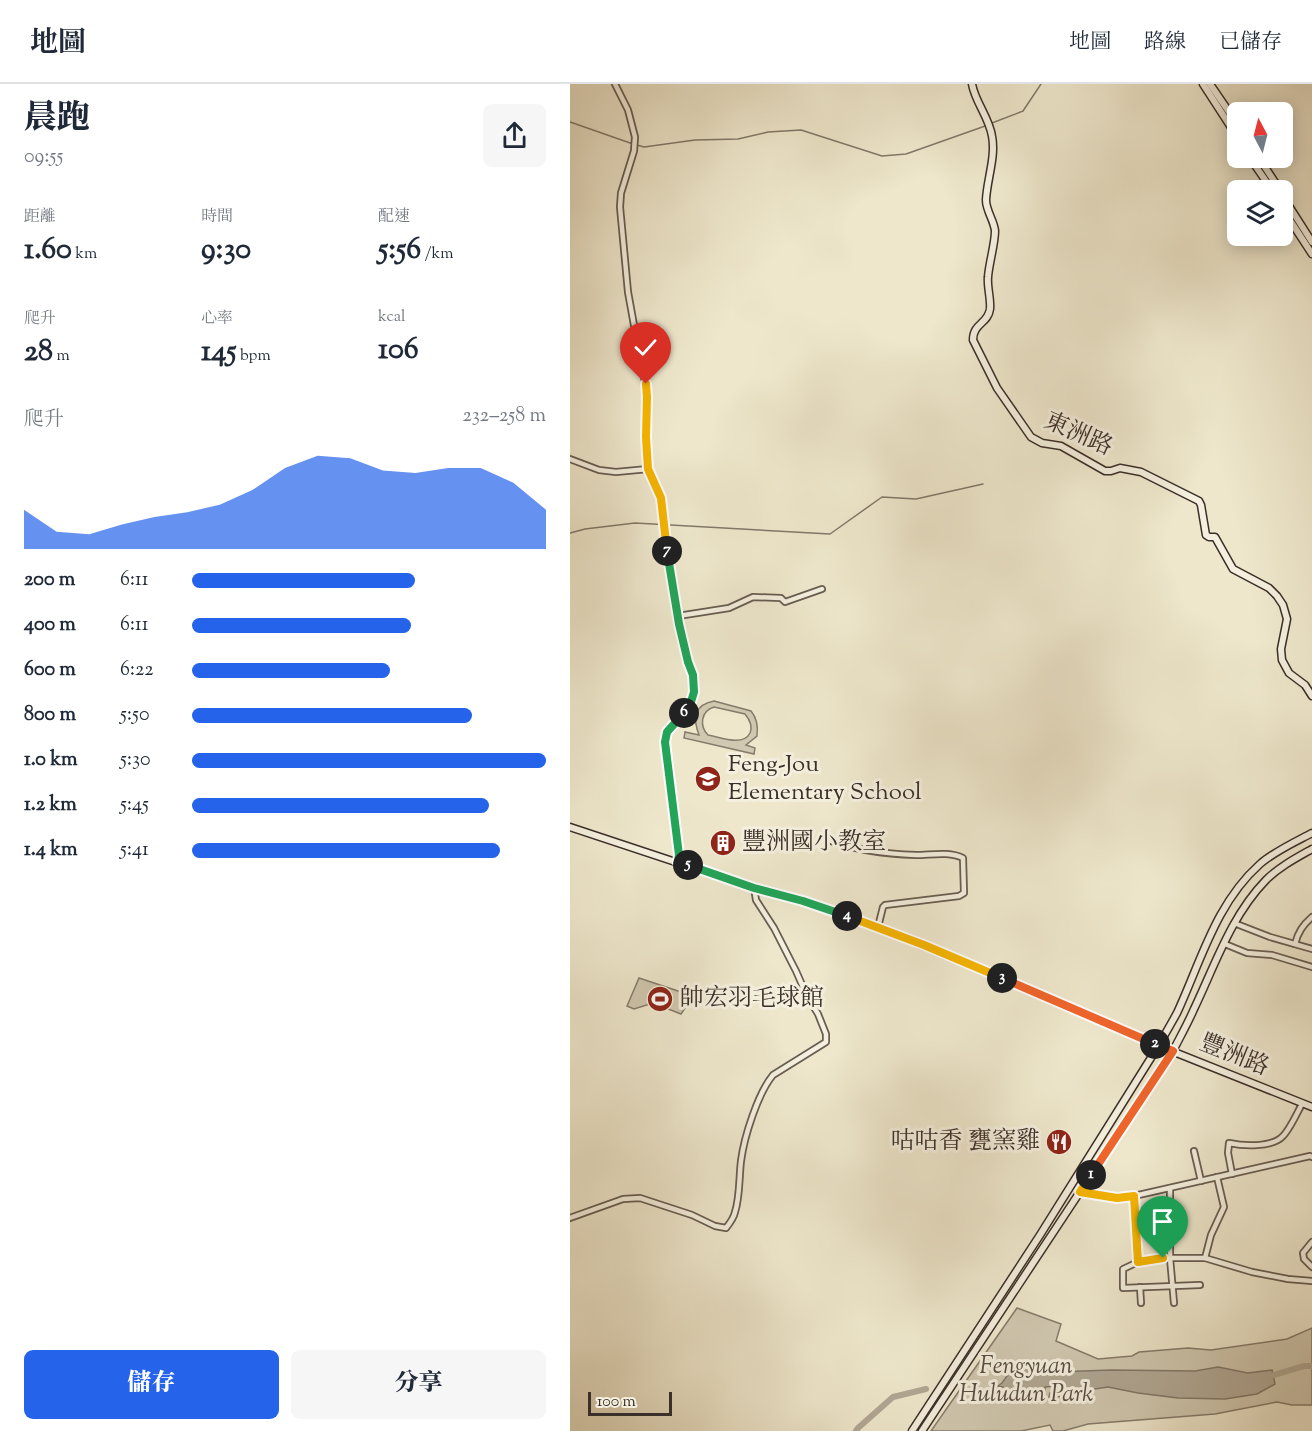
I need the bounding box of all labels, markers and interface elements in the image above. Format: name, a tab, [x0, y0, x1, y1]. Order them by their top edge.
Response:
text: 地圖	[30, 24, 86, 64]
text: 地圖	[1069, 28, 1111, 58]
text: 路線	[1144, 28, 1186, 58]
text: 已儲存	[1219, 28, 1282, 58]
text: 晨跑	[24, 96, 90, 144]
north arrow	[1227, 102, 1293, 168]
map controls	[1227, 102, 1293, 246]
button: share	[483, 104, 546, 167]
text: 09:55	[24, 143, 63, 172]
button: layers	[1227, 180, 1293, 246]
text: 距離	[24, 206, 56, 229]
text: 時間	[201, 206, 233, 229]
text: 配速	[378, 206, 410, 229]
text: 1.60	[24, 229, 72, 272]
text: 9:30	[201, 229, 251, 272]
text: 5:56	[378, 229, 421, 272]
text: km	[72, 243, 97, 266]
text: /km	[421, 243, 454, 266]
text: kcal	[378, 306, 406, 329]
text: 爬升	[24, 308, 56, 331]
text: 心率	[201, 308, 233, 331]
pin	[620, 322, 671, 384]
text: 106	[378, 329, 419, 372]
text: 28	[24, 331, 53, 374]
text: 145	[201, 331, 237, 374]
icon: check	[629, 331, 662, 364]
text: m	[53, 345, 70, 368]
text: bpm	[237, 345, 271, 368]
text: 232–258 m	[462, 402, 546, 431]
street label: 東洲路	[1038, 405, 1118, 465]
text: 爬升	[24, 406, 64, 435]
pin: 7	[652, 536, 682, 566]
text: 7	[663, 539, 671, 562]
text: 200 m	[24, 566, 75, 595]
text: 6:11	[120, 566, 149, 595]
text: 400 m	[24, 611, 76, 640]
text: 6:11	[120, 611, 149, 640]
text: 600 m	[24, 656, 76, 685]
text: 6:22	[120, 656, 154, 685]
pin: 6	[669, 698, 699, 728]
text: 800 m	[24, 701, 76, 730]
text: 5:50	[120, 701, 149, 730]
text: 6	[680, 701, 688, 724]
text: 1.0 km	[24, 746, 78, 775]
text: 5:30	[120, 746, 151, 775]
place label: Feng-Jou Elementary School	[728, 748, 922, 810]
school or university icon: Feng-Jou Elementary School	[693, 764, 723, 794]
text: 1.2 km	[24, 791, 77, 820]
text: 5:45	[120, 791, 149, 820]
place label: 豐洲國小教室	[742, 826, 886, 860]
building icon: 豐洲國小教室	[708, 828, 738, 858]
text: 1.4 km	[24, 836, 78, 865]
text: 5:41	[120, 836, 149, 865]
pin: 5	[673, 850, 703, 880]
text: 5	[685, 853, 691, 876]
pin: 4	[832, 901, 862, 931]
text: 4	[843, 904, 851, 927]
pin: 3	[987, 963, 1017, 993]
text: 3	[999, 966, 1005, 989]
place label: 帥宏羽毛球館	[680, 982, 824, 1016]
sports icon: 帥宏羽毛球館	[645, 984, 675, 1014]
street label: 豐洲路	[1194, 1027, 1274, 1085]
pin: 2	[1140, 1029, 1170, 1059]
text: 2	[1151, 1032, 1159, 1055]
place label: 咕咕香 甕窯雞	[891, 1125, 1040, 1159]
restaurant icon: 咕咕香 甕窯雞	[1044, 1127, 1074, 1157]
pin: 1	[1076, 1160, 1106, 1190]
text: 1	[1088, 1163, 1094, 1186]
pin	[1137, 1196, 1188, 1258]
icon: arrive	[1146, 1205, 1179, 1238]
button: 儲存	[24, 1350, 279, 1419]
button: 分享	[291, 1350, 546, 1419]
park label: Fengyuan Huludun Park	[959, 1350, 1093, 1412]
scale bar	[588, 1389, 672, 1416]
text: 100 m	[597, 1391, 636, 1414]

